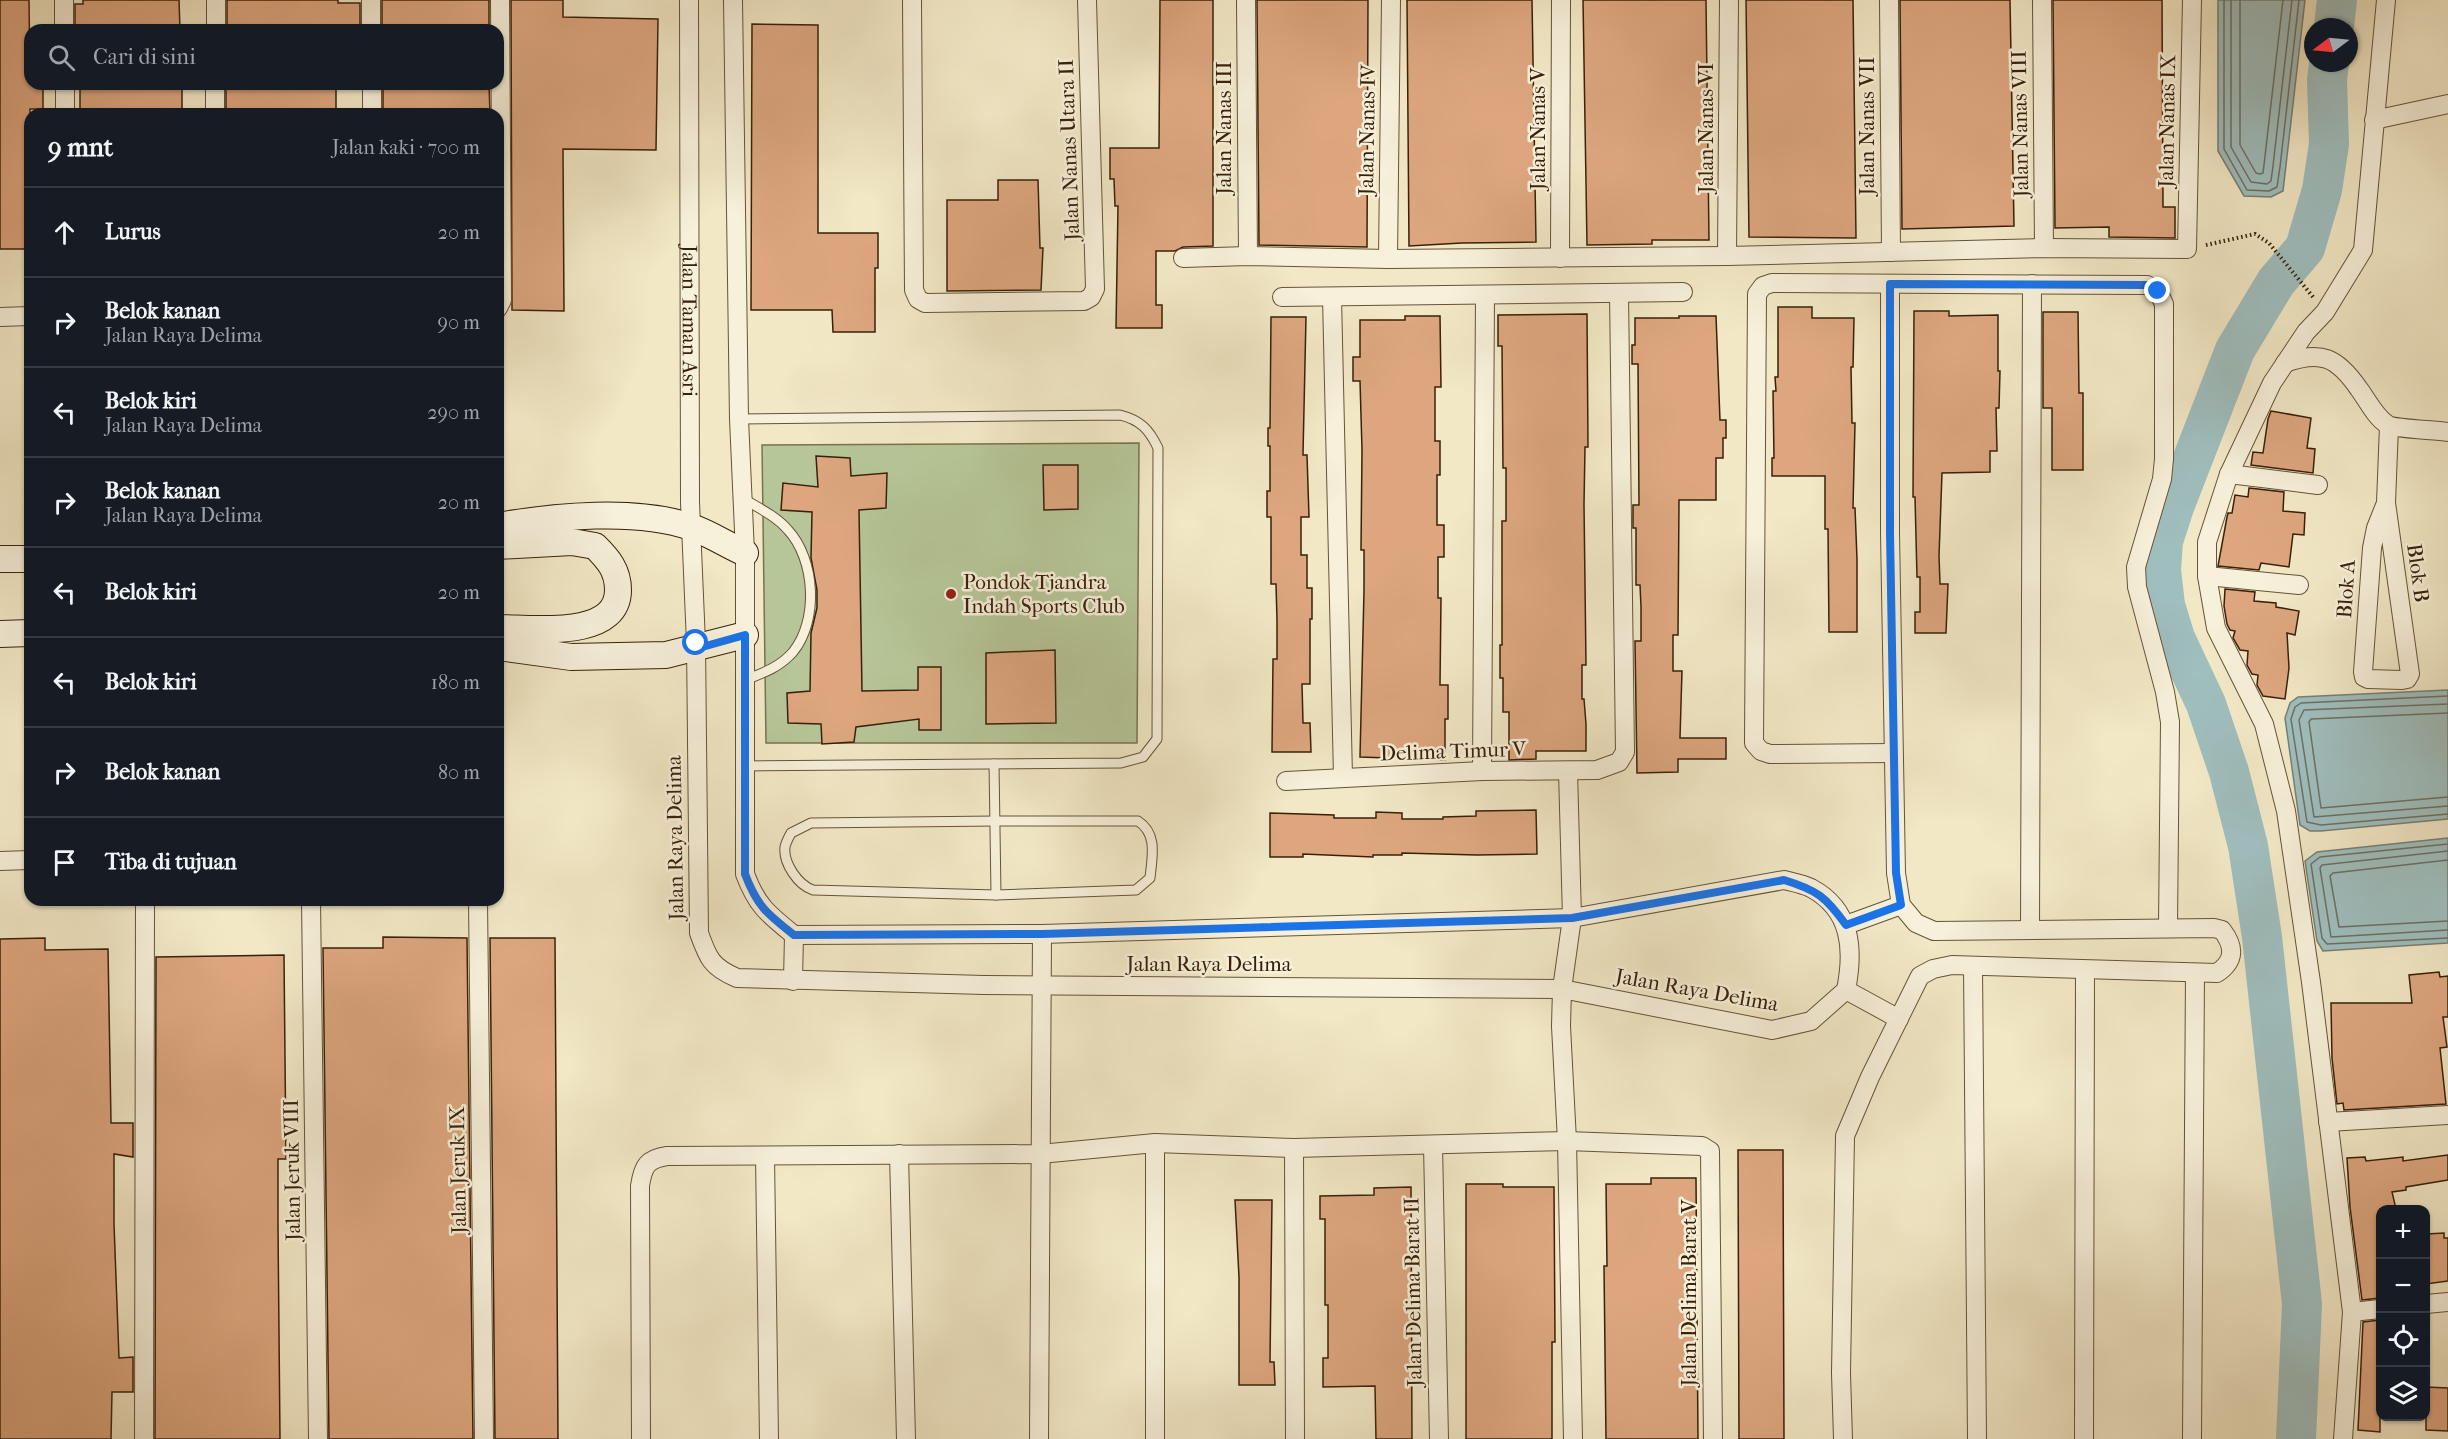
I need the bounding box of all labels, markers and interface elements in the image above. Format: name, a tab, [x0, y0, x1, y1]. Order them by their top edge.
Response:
north arrow	[2304, 18, 2358, 72]
search box	[24, 24, 504, 90]
icon: search	[45, 41, 78, 74]
text: Cari di sini	[93, 44, 196, 70]
street label: Jalan Nanas VIII	[2007, 50, 2033, 200]
street label: Jalan Nanas IX	[2154, 54, 2180, 190]
street label: Jalan Nanas VII	[1855, 57, 1879, 197]
street label: Jalan Nanas Utara II	[1054, 59, 1084, 243]
street label: Jalan Nanas III	[1212, 61, 1236, 197]
street label: Jalan Nanas IV	[1354, 63, 1380, 198]
street label: Jalan Nanas VI	[1694, 63, 1718, 195]
street label: Jalan Nanas V	[1526, 67, 1550, 192]
text: 9 mnt	[48, 132, 113, 163]
text: Jalan kaki · 700 m	[332, 136, 480, 159]
icon: ahead	[48, 216, 81, 249]
text: Lurus	[105, 219, 161, 245]
text: 20 m	[438, 221, 480, 244]
street label: Jalan Taman Asri	[677, 243, 702, 397]
route end	[2144, 277, 2170, 303]
text: Belok kanan	[105, 298, 220, 324]
icon: right	[48, 306, 81, 339]
text: 90 m	[438, 311, 480, 334]
text: Jalan Raya Delima	[105, 324, 262, 347]
text: Belok kiri	[105, 388, 197, 414]
icon: left	[48, 396, 81, 429]
text: 290 m	[427, 401, 480, 424]
text: Jalan Raya Delima	[105, 414, 262, 437]
text: Belok kanan	[105, 478, 220, 504]
icon: right	[48, 486, 81, 519]
text: 20 m	[438, 491, 480, 514]
text: Jalan Raya Delima	[105, 504, 262, 527]
street label: Blok B	[2402, 542, 2434, 604]
street label: Blok A	[2332, 558, 2360, 619]
place label: Pondok Tjandra Indah Sports Club	[963, 570, 1125, 618]
icon: left	[48, 576, 81, 609]
text: Belok kiri	[105, 579, 197, 605]
text: 20 m	[438, 581, 480, 604]
marker: Pondok Tjandra Indah Sports Club	[944, 587, 958, 601]
route start	[682, 629, 708, 655]
icon: left	[48, 666, 81, 699]
text: Belok kiri	[105, 669, 197, 695]
text: 180 m	[431, 671, 480, 694]
street label: Delima Timur V	[1379, 736, 1528, 766]
street label: Jalan Raya Delima	[662, 755, 688, 923]
icon: right	[48, 756, 81, 789]
text: Belok kanan	[105, 759, 220, 785]
text: 80 m	[438, 761, 480, 784]
icon: arrive	[48, 846, 81, 879]
text: Tiba di tujuan	[105, 849, 237, 875]
street label: Jalan Raya Delima	[1125, 952, 1292, 976]
street label: Jalan Raya Delima	[1612, 964, 1781, 1016]
street label: Jalan Jeruk VIII	[279, 1099, 305, 1243]
street label: Jalan Jeruk IX	[445, 1105, 471, 1236]
street label: Jalan Delima Barat II	[1399, 1197, 1427, 1389]
street label: Jalan Delima Barat V	[1677, 1198, 1701, 1389]
map controls	[2376, 1205, 2430, 1421]
button: +	[2376, 1205, 2430, 1259]
button: −	[2376, 1259, 2430, 1313]
button: locate	[2376, 1313, 2430, 1367]
button: layers	[2376, 1367, 2430, 1421]

